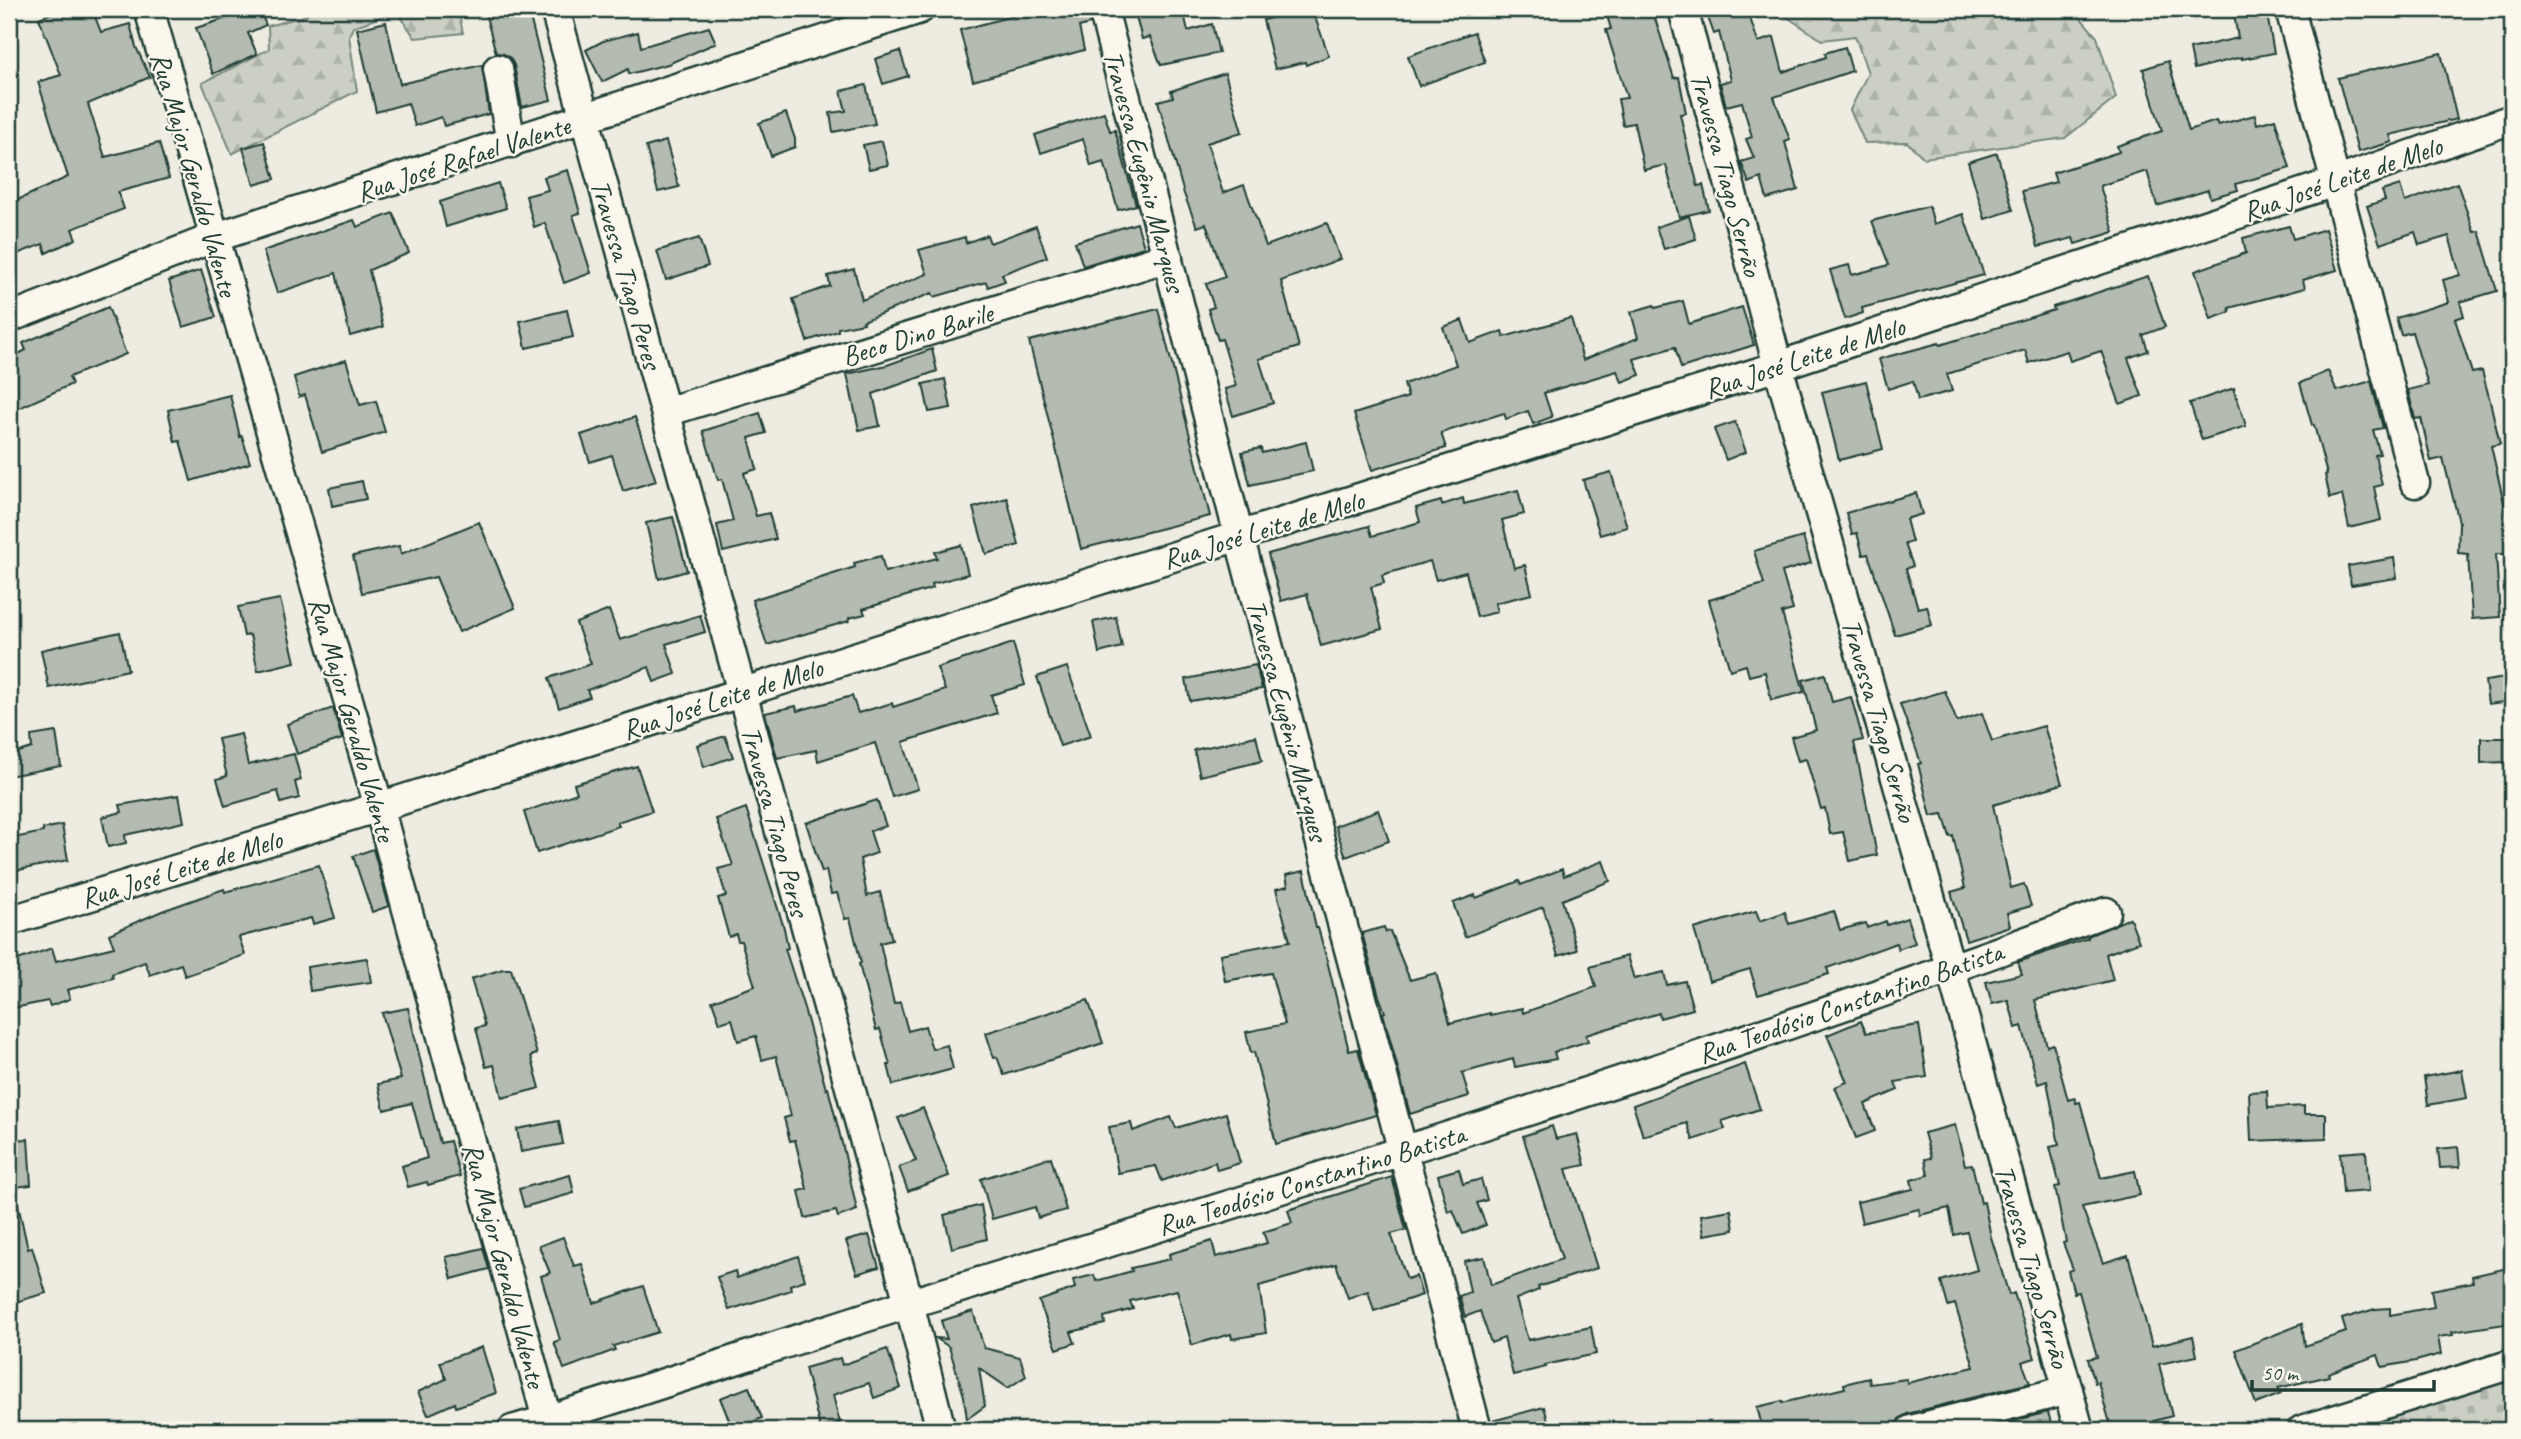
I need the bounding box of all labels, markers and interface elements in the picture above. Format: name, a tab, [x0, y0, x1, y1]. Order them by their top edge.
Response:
street label: Travessa Eugênio Marques	[1095, 47, 1194, 298]
street label: Rua Major Geraldo Valente	[143, 48, 247, 302]
street label: Travessa Tiago Serrão	[1683, 68, 1771, 282]
street label: Rua José Rafael Valente	[352, 107, 576, 210]
street label: Rua José Leite de Melo	[2238, 127, 2448, 229]
street label: Travessa Tiago Peres	[583, 176, 671, 375]
street label: Beco Dino Barile	[838, 294, 999, 374]
street label: Rua José Leite de Melo	[1700, 308, 1911, 406]
street label: Rua José Leite de Melo	[1158, 482, 1370, 577]
street label: Rua Major Geraldo Valente	[301, 593, 405, 847]
street label: Travessa Eugênio Marques	[1238, 596, 1337, 847]
street label: Travessa Tiago Serrão	[1834, 615, 1926, 828]
street label: Rua José Leite de Melo	[618, 649, 829, 747]
street label: Travessa Tiago Peres	[733, 722, 818, 922]
street label: Rua José Leite de Melo	[76, 821, 288, 916]
street label: Rua Teodósio Constantino Batista	[1693, 933, 2010, 1071]
street label: Rua Teodósio Constantino Batista	[1153, 1115, 1472, 1243]
street label: Rua Major Geraldo Valente	[455, 1139, 555, 1393]
street label: Travessa Tiago Serrão	[1987, 1161, 2079, 1374]
scale bar	[2252, 1348, 2434, 1392]
text: 50 m	[2262, 1360, 2300, 1386]

